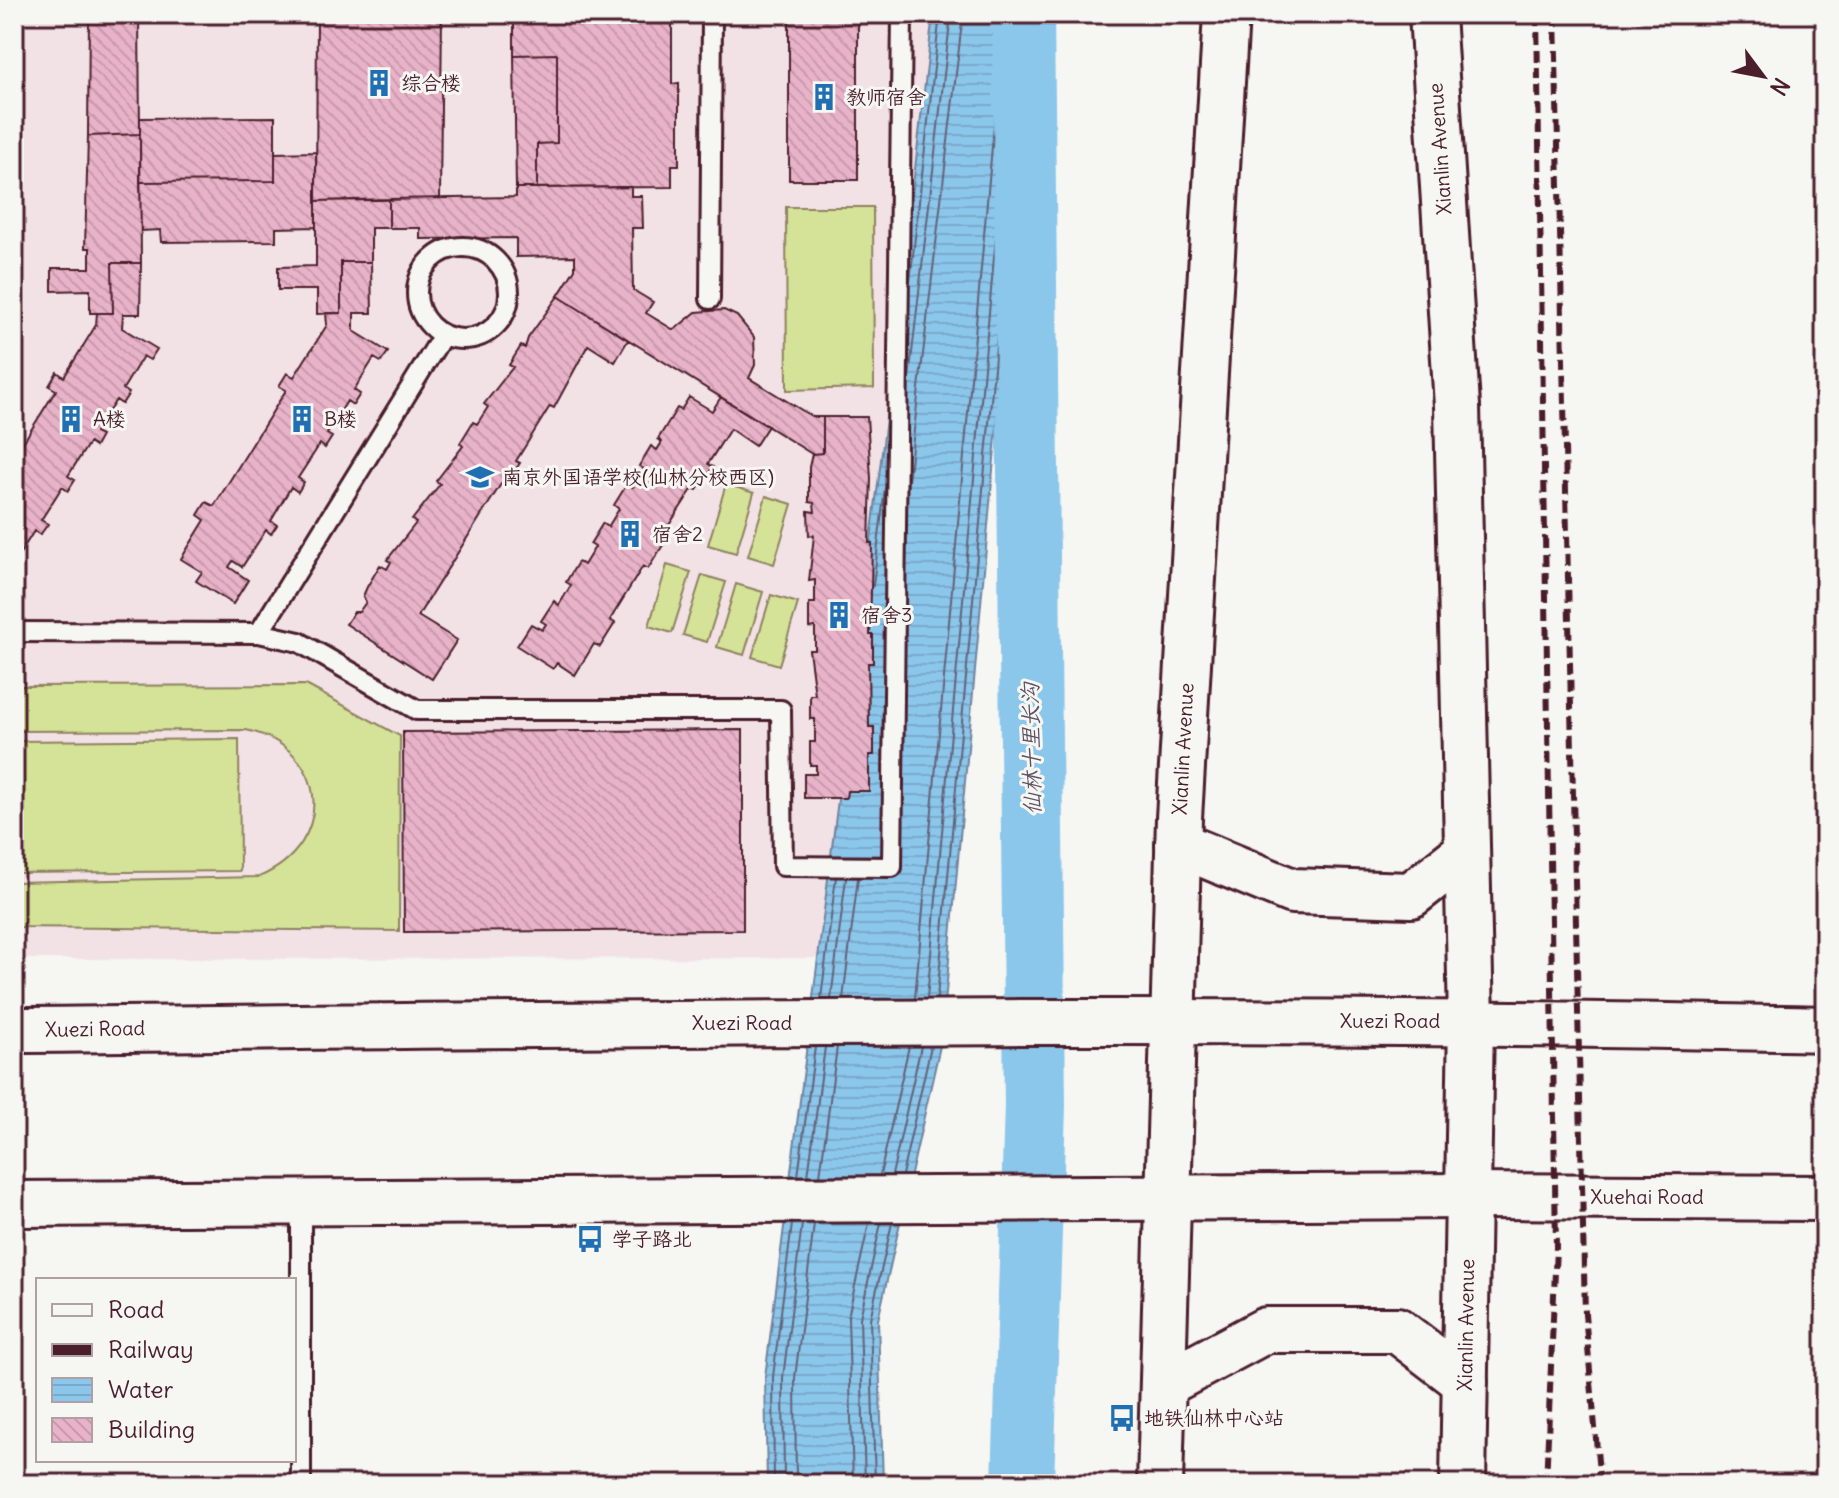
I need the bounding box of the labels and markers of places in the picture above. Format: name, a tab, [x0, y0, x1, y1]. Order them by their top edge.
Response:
building icon: 综合楼	[364, 68, 394, 98]
place label: 综合楼	[401, 70, 461, 95]
building icon: 教师宿舍	[809, 82, 839, 112]
place label: 教师宿舍	[846, 84, 926, 109]
building icon: A楼	[56, 404, 86, 434]
building icon: B楼	[287, 404, 317, 434]
place label: A楼	[93, 406, 126, 431]
place label: B楼	[324, 406, 357, 431]
school or university icon: 南京外国语学校(仙林分校西区)	[465, 462, 495, 492]
place label: 南京外国语学校(仙林分校西区)	[502, 464, 774, 489]
building icon: 宿舍2	[615, 519, 645, 549]
place label: 宿舍2	[652, 521, 703, 546]
building icon: 宿舍3	[824, 600, 854, 630]
place label: 宿舍3	[861, 602, 912, 627]
bus stop icon: 学子路北	[575, 1224, 605, 1254]
place label: 学子路北	[612, 1226, 692, 1251]
bus stop icon: 地铁仙林中心站	[1107, 1403, 1137, 1433]
place label: 地铁仙林中心站	[1144, 1405, 1284, 1430]

